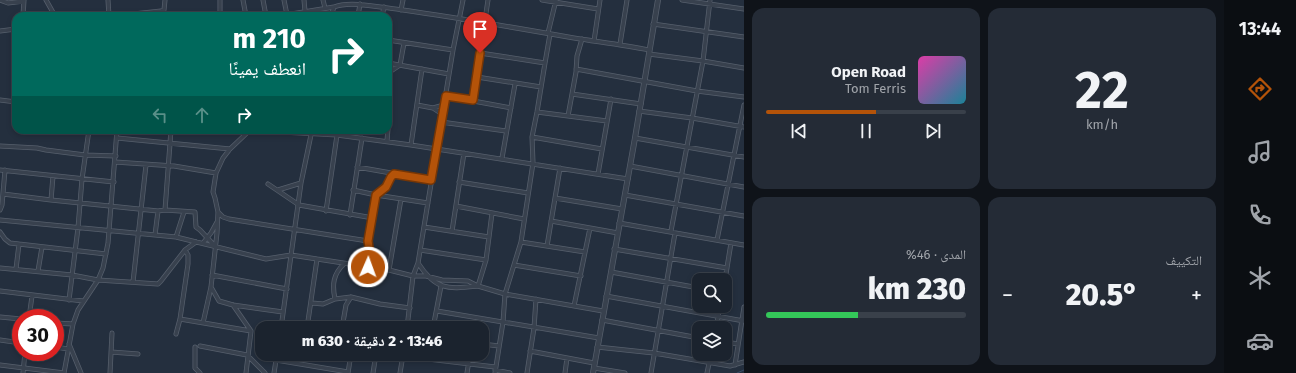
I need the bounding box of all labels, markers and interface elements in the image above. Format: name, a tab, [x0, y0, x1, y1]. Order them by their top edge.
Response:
pin	[463, 12, 497, 53]
icon: arrive	[469, 18, 491, 40]
text: 13:44	[1239, 18, 1281, 40]
text: 210 m	[232, 22, 306, 55]
icon: right	[320, 28, 372, 80]
text: انعطف يمينًا	[229, 58, 306, 80]
text: 22	[1075, 59, 1129, 122]
text: Open Road	[831, 63, 906, 81]
icon: directions	[1246, 75, 1274, 103]
text: Tom Ferris	[845, 81, 906, 96]
icon: left	[149, 104, 171, 126]
icon: ahead	[191, 104, 213, 126]
icon: right	[233, 104, 255, 126]
text: km/h	[1086, 117, 1118, 132]
icon: previous	[788, 120, 810, 142]
icon: pause	[855, 120, 877, 142]
icon: next	[922, 120, 944, 142]
icon: music	[1246, 138, 1274, 166]
icon: phone	[1246, 201, 1274, 229]
position arrow	[347, 246, 389, 288]
text: المدى · 46%	[906, 247, 966, 262]
text: التكييف	[1166, 253, 1202, 268]
icon: climate	[1246, 264, 1274, 292]
text: 230 km	[868, 271, 966, 307]
map controls	[692, 273, 732, 361]
button: search	[692, 273, 732, 313]
text: 20.5°	[1066, 277, 1138, 313]
text: −	[1002, 282, 1013, 309]
text: +	[1191, 282, 1202, 309]
speed limit sign: 30	[12, 309, 64, 361]
button: layers	[692, 321, 732, 361]
icon: car	[1246, 327, 1274, 355]
text: 13:46 · 2 دقيقة · 630 m	[302, 332, 442, 350]

